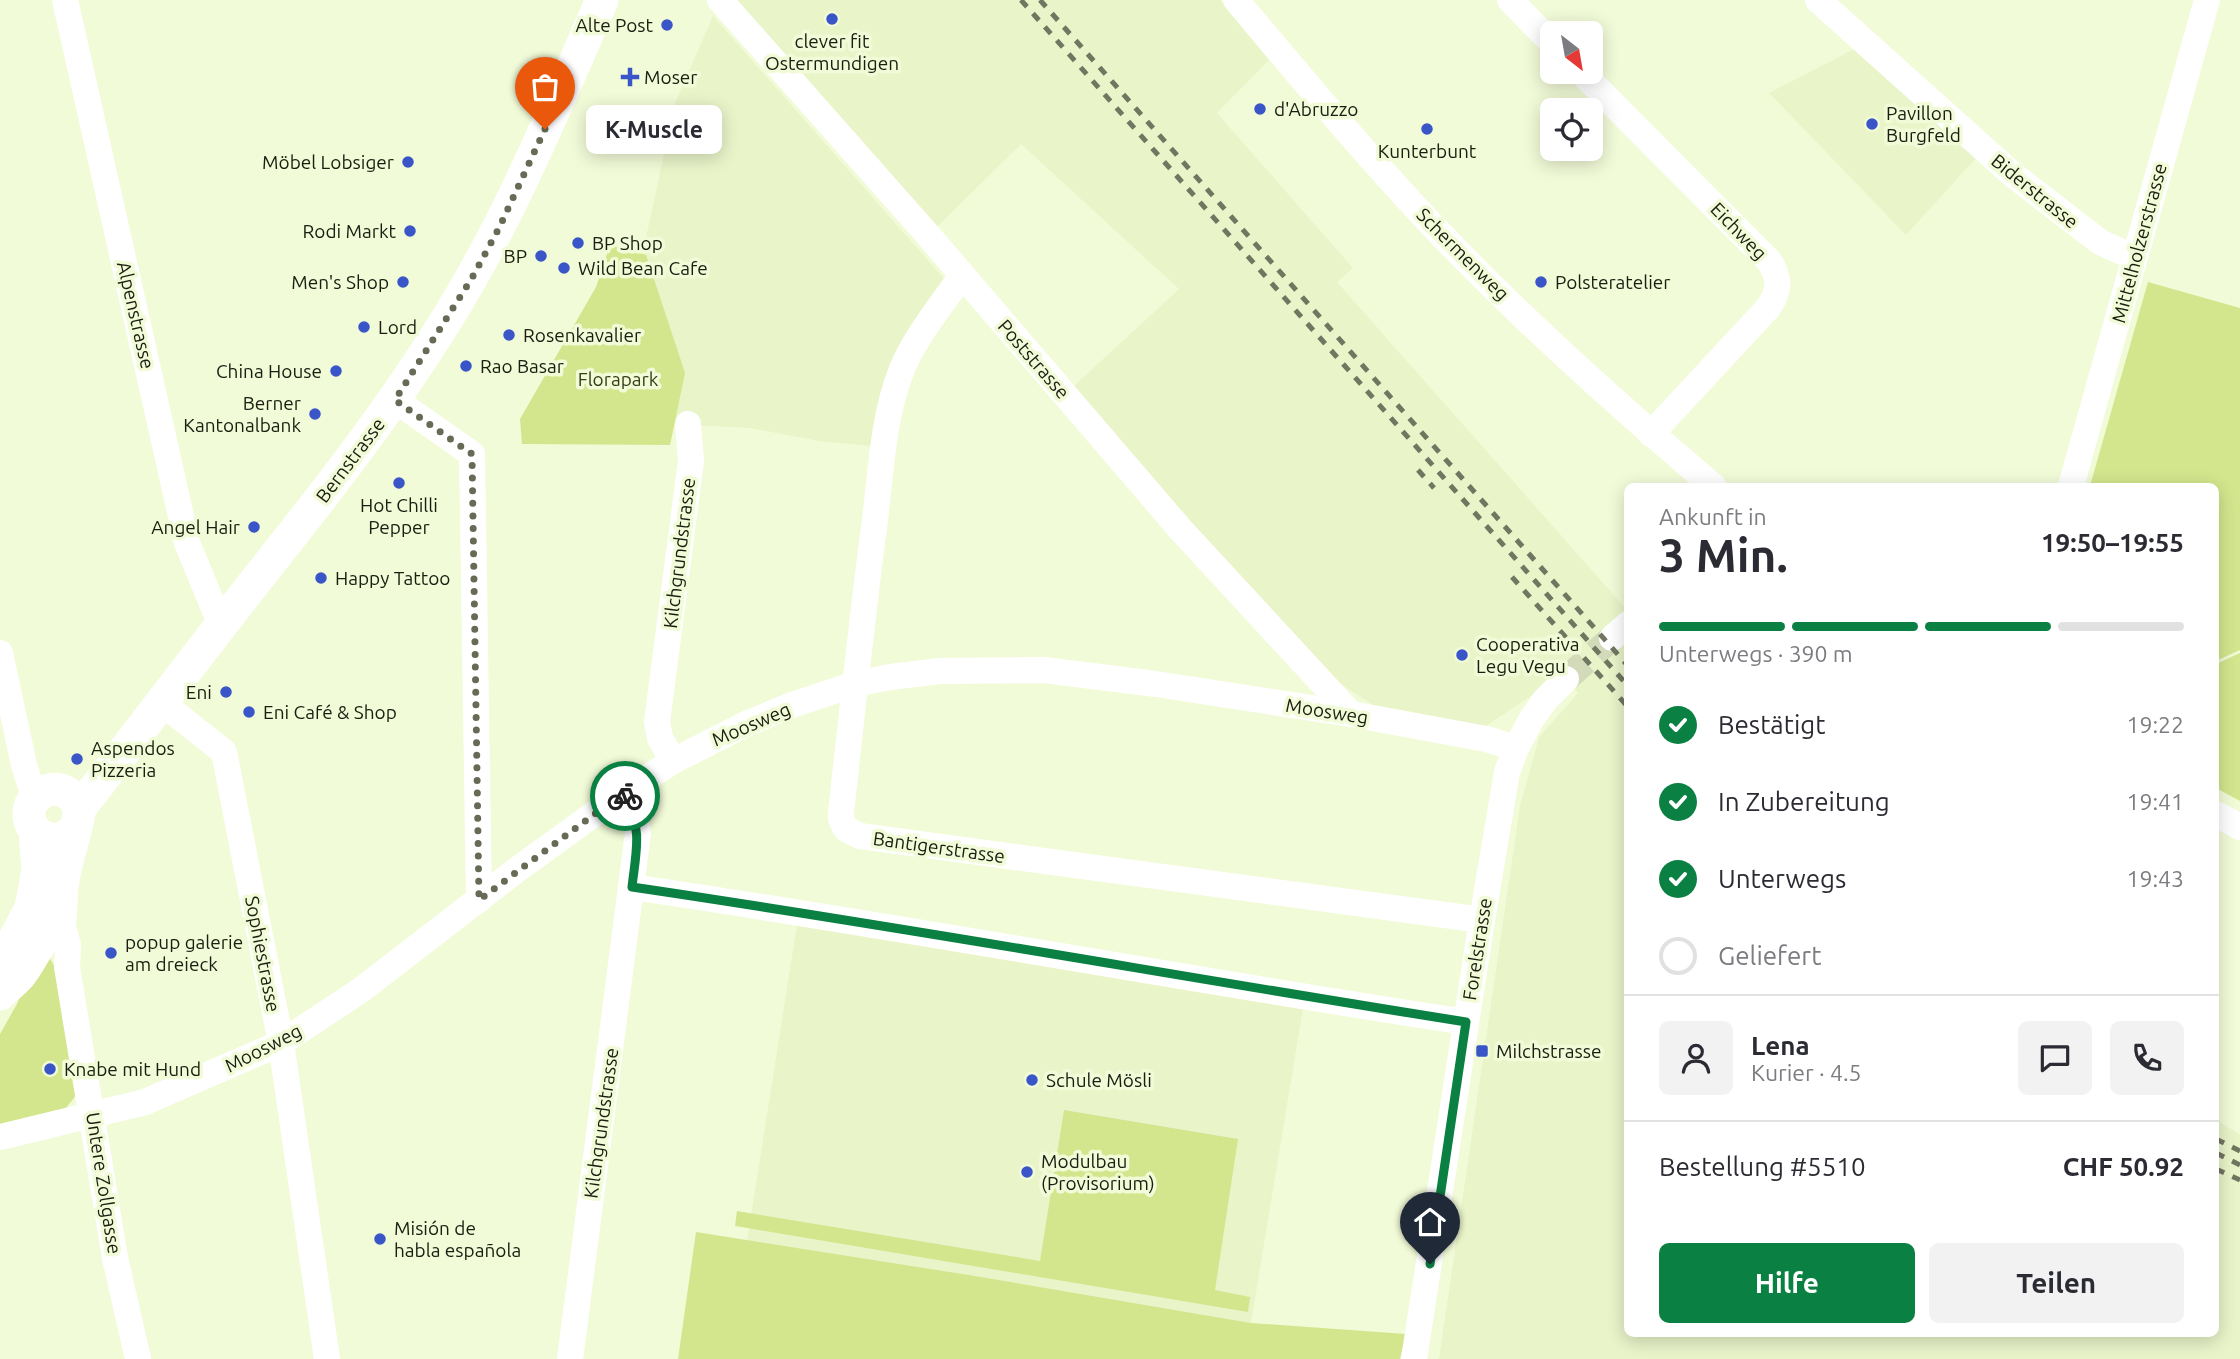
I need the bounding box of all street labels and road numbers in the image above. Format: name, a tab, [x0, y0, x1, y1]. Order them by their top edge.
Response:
street label: Biderstrasse	[1987, 149, 2083, 233]
street label: Mittelholzerstrasse	[2107, 161, 2171, 325]
street label: Eichweg	[1706, 198, 1772, 264]
street label: Schermenweg	[1412, 203, 1514, 305]
street label: Alpenstrasse	[113, 259, 159, 371]
street label: Poststrasse	[994, 315, 1074, 403]
street label: Bernstrasse	[311, 413, 389, 507]
street label: Kilchgrundstrasse	[659, 476, 699, 630]
street label: Moosweg	[1284, 694, 1370, 728]
street label: Moosweg	[708, 698, 794, 750]
street label: Bantigerstrasse	[872, 827, 1006, 867]
street label: Sophiestrasse	[241, 894, 285, 1014]
street label: Forelstrasse	[1458, 896, 1496, 1002]
street label: Moosweg	[221, 1019, 305, 1077]
street label: Kilchgrundstrasse	[580, 1046, 622, 1200]
street label: Untere Zollgasse	[82, 1111, 126, 1255]

